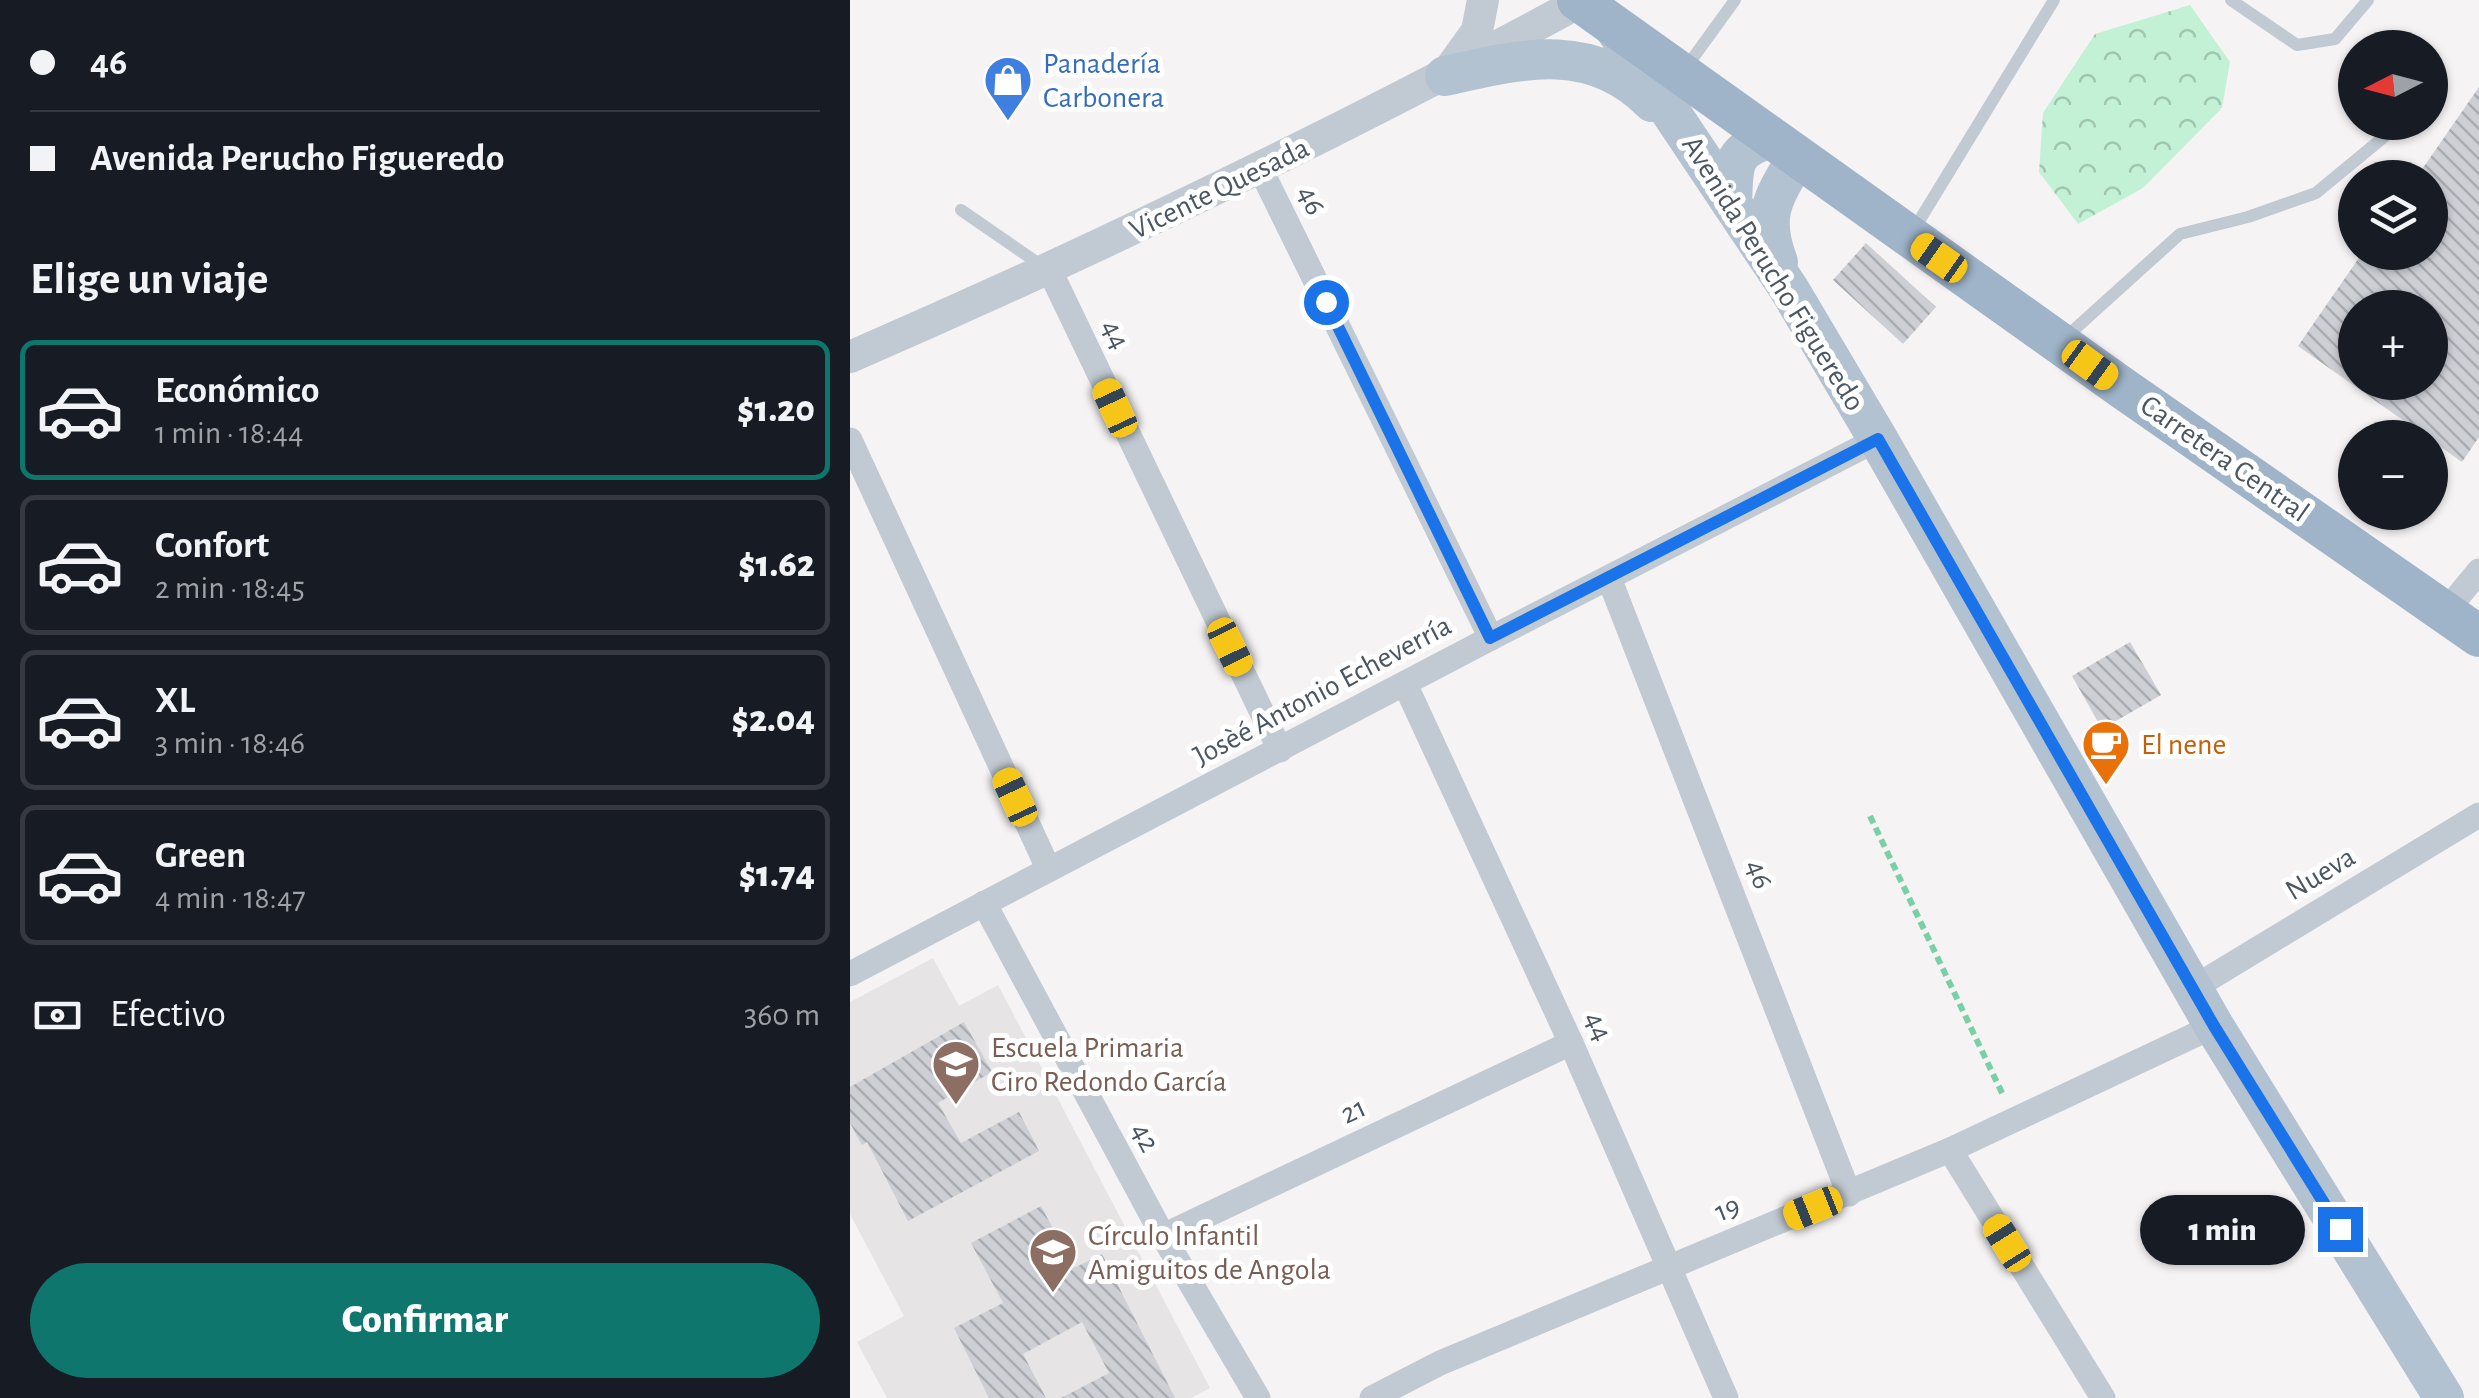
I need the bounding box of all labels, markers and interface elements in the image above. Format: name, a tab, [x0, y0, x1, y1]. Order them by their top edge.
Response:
north arrow	[2338, 30, 2448, 140]
map controls	[2338, 30, 2448, 530]
text: 46	[90, 44, 127, 82]
place label: Panadería Carbonera	[1043, 49, 1164, 113]
shop icon: Panadería Carbonera	[982, 54, 1034, 122]
street label: Avenida Perucho Figueredo	[1676, 131, 1870, 416]
street label: Vicente Quesada	[1125, 133, 1314, 245]
text: Avenida Perucho Figueredo	[90, 140, 504, 178]
button: layers	[2338, 160, 2448, 270]
street label: 46	[1291, 181, 1331, 220]
car	[1906, 229, 1972, 287]
text: Elige un viaje	[30, 257, 269, 302]
route start	[1304, 280, 1349, 325]
button: +	[2338, 290, 2448, 400]
street label: 44	[1095, 315, 1135, 354]
car	[2057, 335, 2123, 395]
icon: car	[35, 365, 125, 455]
text: Económico	[155, 372, 319, 410]
car	[1089, 374, 1141, 442]
street label: Carretera Central	[2135, 390, 2314, 528]
text: $1.20	[737, 391, 815, 429]
text: 1 min · 18:44	[155, 417, 303, 449]
button: −	[2338, 420, 2448, 530]
icon: car	[35, 520, 125, 610]
text: Confort	[155, 527, 269, 565]
text: $1.62	[738, 546, 815, 584]
text: 2 min · 18:45	[155, 572, 305, 604]
street label: Josèé Antonio Echeverría	[1189, 610, 1456, 771]
car	[1203, 613, 1257, 681]
icon: car	[35, 675, 125, 765]
text: XL	[155, 682, 195, 720]
text: $2.04	[732, 701, 815, 739]
cafe icon: El nene	[2080, 718, 2132, 786]
text: 3 min · 18:46	[155, 727, 305, 759]
place label: El nene	[2141, 730, 2226, 760]
car	[989, 763, 1041, 831]
icon: car	[35, 830, 125, 920]
text: Green	[155, 837, 246, 875]
street label: Nueva	[2280, 842, 2361, 906]
text: $1.74	[739, 856, 815, 894]
street label: 46	[1740, 856, 1778, 893]
text: 4 min · 18:47	[155, 882, 306, 914]
icon: cash	[30, 988, 85, 1043]
text: Efectivo	[110, 996, 226, 1034]
text: 360 m	[744, 999, 820, 1031]
street label: 44	[1579, 1007, 1618, 1046]
place label: Escuela Primaria Ciro Redondo García	[991, 1033, 1227, 1097]
school or university icon: Escuela Primaria Ciro Redondo García	[930, 1038, 982, 1106]
street label: 21	[1336, 1092, 1371, 1130]
street label: 42	[1125, 1118, 1165, 1157]
car	[1780, 1183, 1846, 1233]
street label: 19	[1710, 1190, 1744, 1227]
callout: 1 min	[2140, 1194, 2305, 1264]
route end	[2318, 1207, 2363, 1252]
car	[1978, 1210, 2036, 1276]
text: 1 min	[2188, 1214, 2257, 1246]
place label: Círculo Infantil Amiguitos de Angola	[1088, 1221, 1331, 1285]
school or university icon: Círculo Infantil Amiguitos de Angola	[1027, 1226, 1079, 1294]
button: Confirmar	[30, 1263, 820, 1378]

